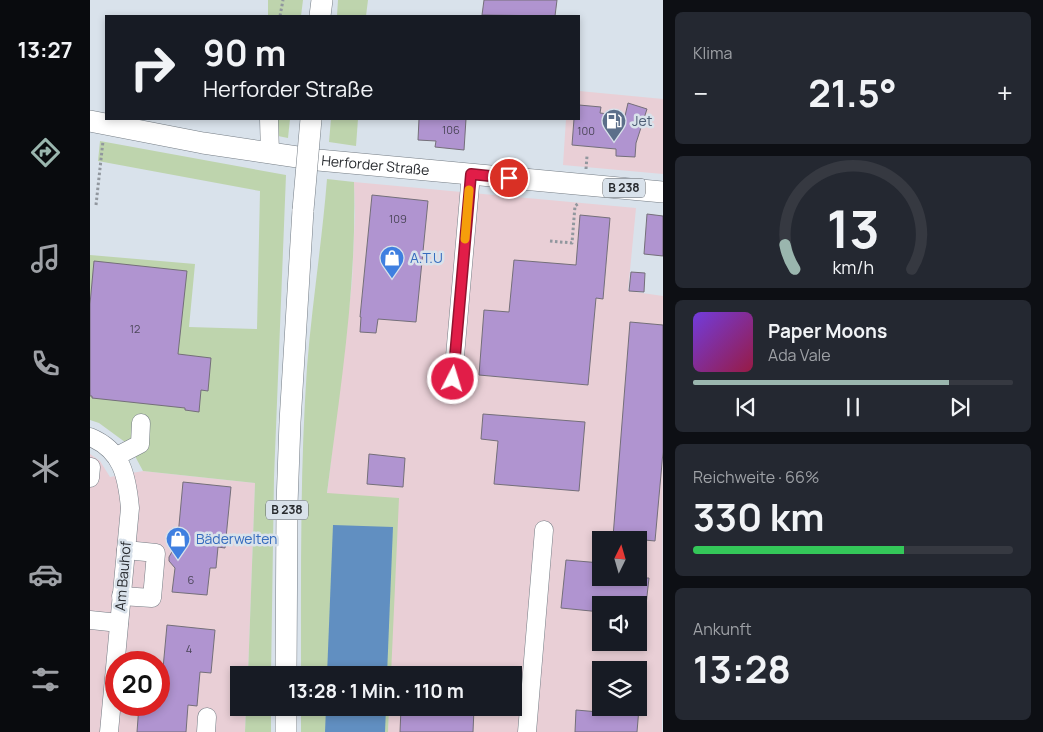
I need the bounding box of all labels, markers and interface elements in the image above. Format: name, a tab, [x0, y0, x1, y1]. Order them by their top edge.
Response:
text: 90 m	[203, 29, 286, 77]
text: 13:27	[18, 35, 72, 65]
icon: right	[120, 35, 185, 100]
text: Klima	[693, 42, 732, 64]
text: 21.5°	[808, 66, 897, 118]
text: Herforder Straße	[203, 74, 373, 104]
text: −	[693, 74, 708, 112]
text: +	[997, 74, 1013, 112]
fuel station icon: Jet	[601, 108, 627, 142]
place label: Jet	[632, 111, 653, 130]
house number: 106	[442, 122, 460, 137]
house number: 100	[577, 123, 595, 138]
icon: directions	[28, 135, 63, 170]
street label: Herforder Straße	[321, 150, 430, 179]
pin	[488, 157, 530, 199]
icon: arrive	[495, 164, 523, 192]
road number: B 238	[603, 178, 645, 198]
text: 13	[826, 193, 880, 264]
house number: 109	[389, 211, 407, 226]
icon: music	[28, 241, 63, 276]
shop icon: A.T.U	[379, 245, 405, 279]
place label: A.T.U	[410, 248, 443, 267]
text: km/h	[832, 255, 874, 279]
text: Paper Moons	[768, 318, 887, 344]
house number: 12	[130, 321, 140, 336]
text: Ada Vale	[768, 344, 831, 366]
icon: phone	[28, 346, 63, 381]
position arrow	[426, 352, 478, 404]
icon: previous	[732, 393, 760, 421]
icon: pause	[839, 393, 867, 421]
icon: next	[946, 393, 974, 421]
icon: climate	[28, 451, 63, 486]
text: Reichweite · 66%	[693, 466, 819, 488]
text: 330 km	[693, 490, 824, 542]
road number: B 238	[266, 500, 308, 520]
shop icon: Bäderwelten	[165, 526, 191, 560]
place label: Bäderwelten	[196, 529, 277, 548]
north arrow	[592, 531, 648, 586]
map controls	[592, 531, 647, 716]
street label: Am Bauhof	[110, 540, 135, 612]
icon: car	[28, 557, 63, 592]
house number: 6	[188, 572, 195, 587]
button: sound	[592, 596, 647, 651]
text: Ankunft	[693, 618, 752, 640]
house number: 4	[186, 641, 192, 656]
text: 13:28	[693, 642, 791, 694]
speed limit sign: 20	[105, 651, 170, 716]
button: layers	[592, 661, 647, 716]
icon: filters	[28, 662, 63, 697]
text: 13:28 · 1 Min. · 110 m	[288, 678, 464, 704]

